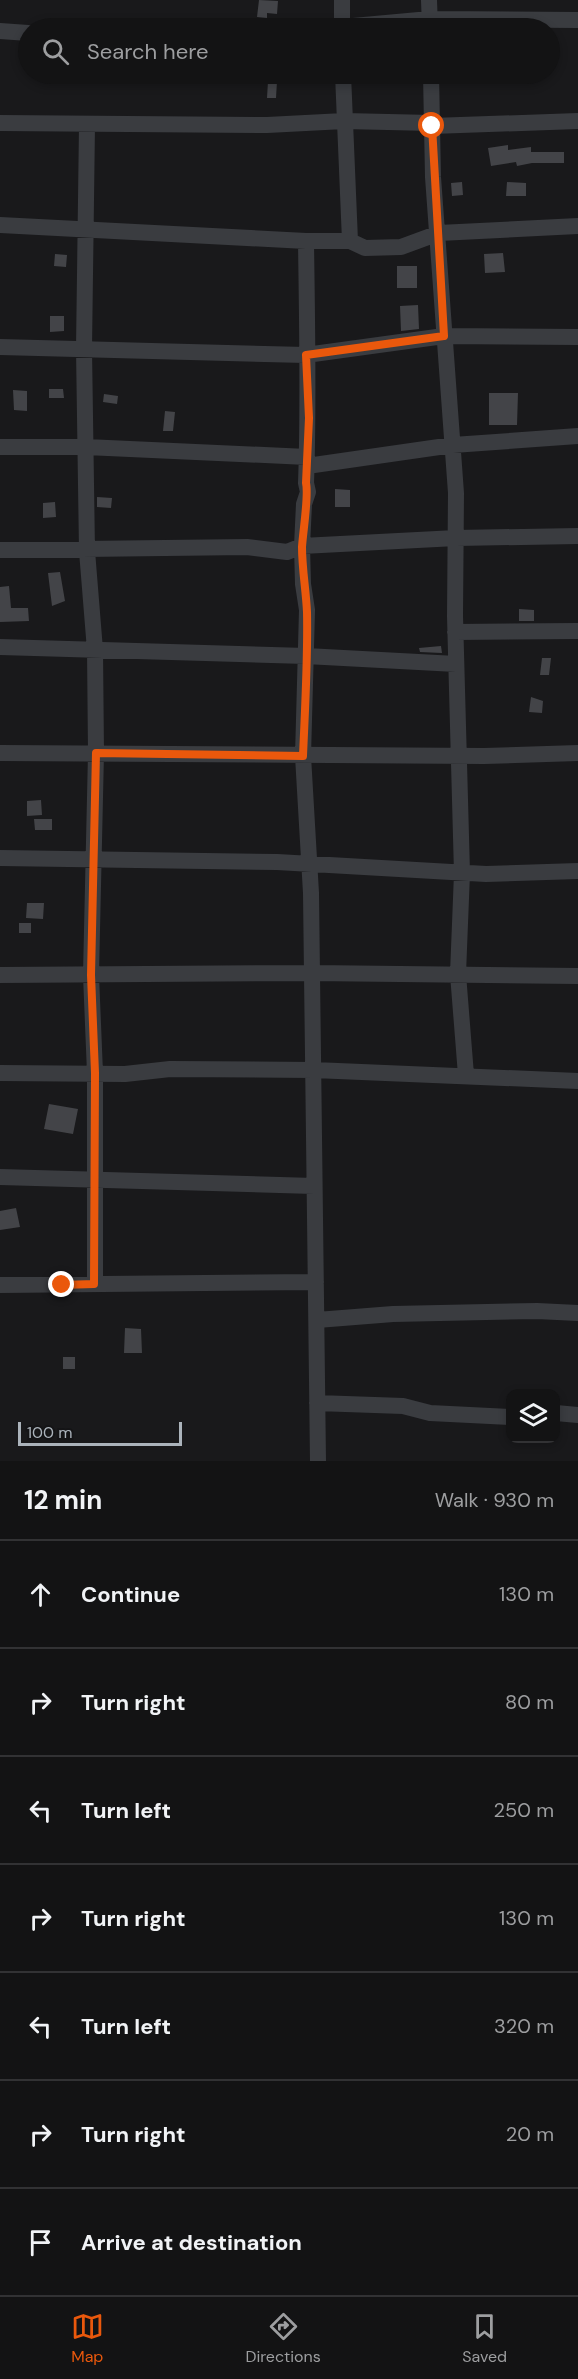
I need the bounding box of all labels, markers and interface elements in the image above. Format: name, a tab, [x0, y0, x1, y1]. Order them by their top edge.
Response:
search box	[18, 18, 560, 84]
icon: search	[39, 35, 72, 68]
text: Search here	[87, 37, 208, 66]
route start	[418, 112, 444, 138]
route end	[48, 1271, 74, 1297]
map controls	[506, 1389, 560, 1443]
button: layers	[506, 1389, 560, 1443]
scale bar	[18, 1419, 182, 1446]
text: 100 m	[27, 1422, 72, 1443]
text: 12 min	[24, 1483, 102, 1517]
text: Walk · 930 m	[435, 1487, 554, 1513]
icon: ahead	[24, 1578, 57, 1611]
text: Continue	[81, 1580, 180, 1609]
text: 130 m	[499, 1581, 554, 1607]
icon: right	[24, 1686, 57, 1719]
text: Turn right	[81, 1688, 186, 1717]
text: 80 m	[505, 1689, 554, 1715]
icon: left	[24, 1794, 57, 1827]
text: Turn left	[81, 1796, 171, 1825]
text: 250 m	[493, 1797, 554, 1823]
icon: right	[24, 1902, 57, 1935]
text: Turn right	[81, 1904, 186, 1933]
text: 130 m	[499, 1905, 554, 1931]
icon: left	[24, 2010, 57, 2043]
text: Turn left	[81, 2012, 171, 2041]
text: 320 m	[494, 2013, 554, 2039]
icon: right	[24, 2118, 57, 2151]
text: Turn right	[81, 2120, 186, 2149]
text: 20 m	[506, 2121, 554, 2147]
icon: arrive	[24, 2226, 57, 2259]
text: Arrive at destination	[81, 2228, 302, 2257]
tab: Map	[71, 2310, 104, 2367]
tab: Directions	[245, 2310, 321, 2367]
tab: Saved	[462, 2310, 507, 2367]

